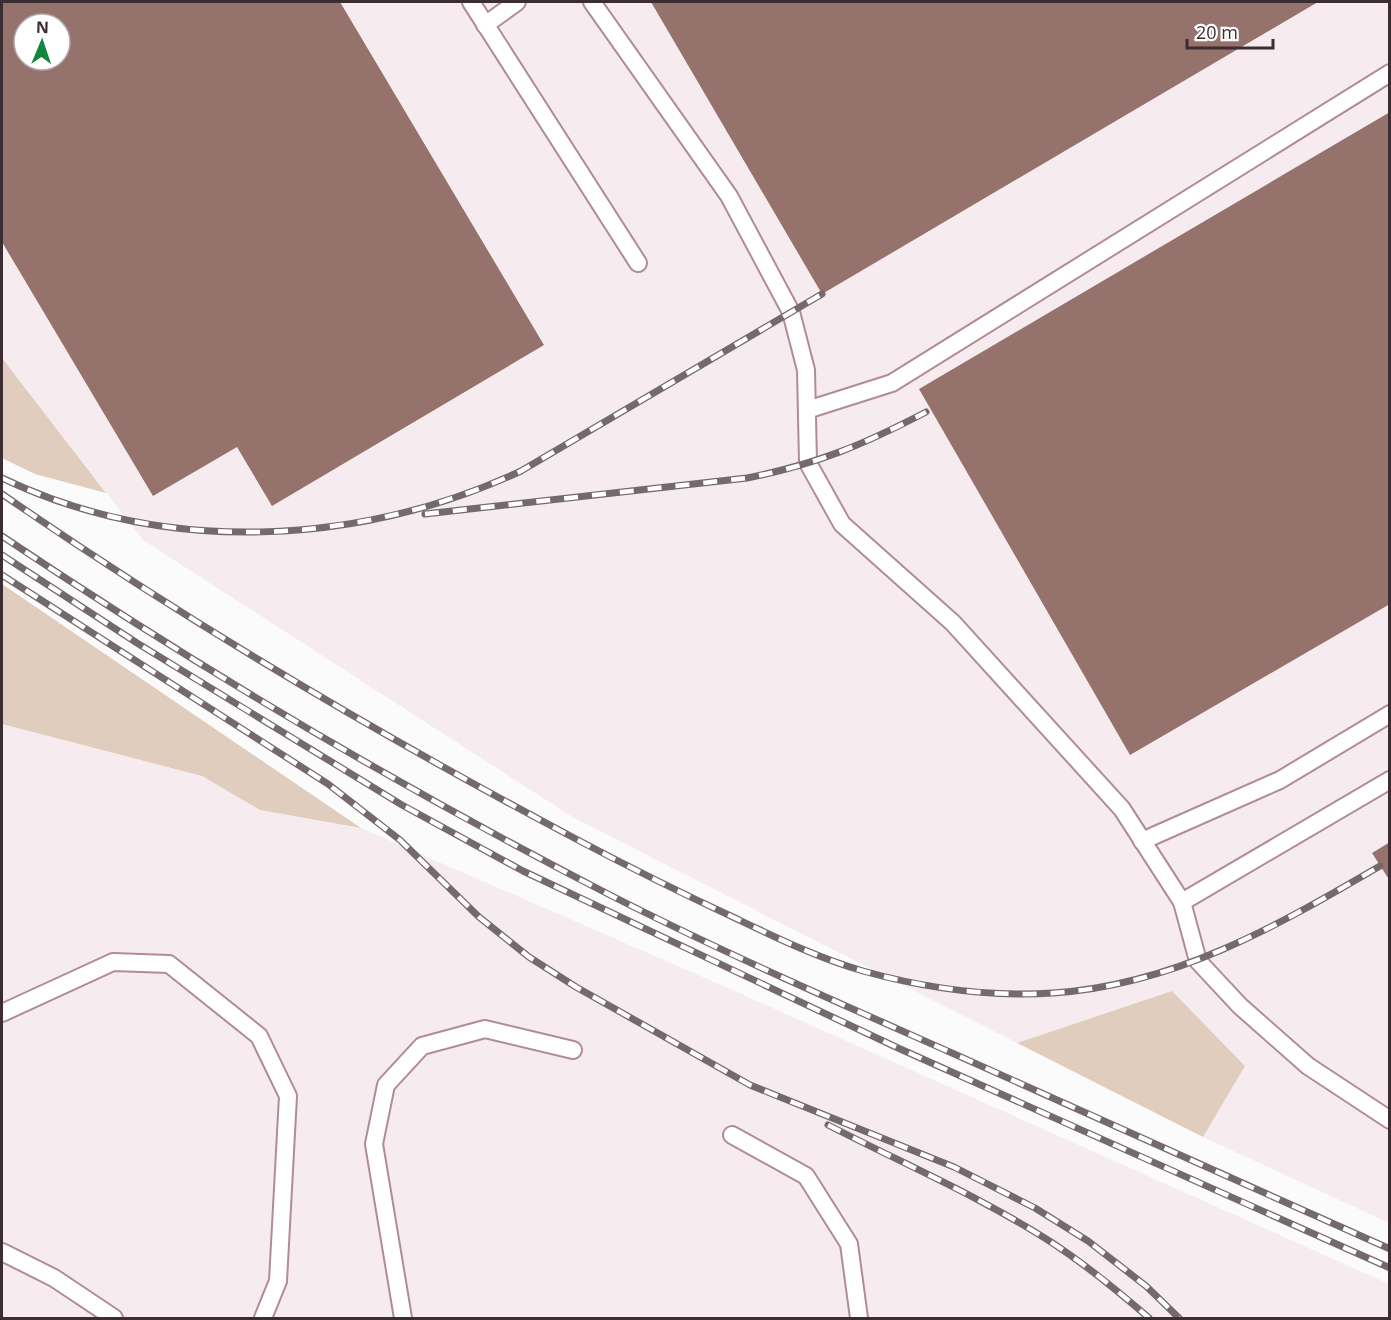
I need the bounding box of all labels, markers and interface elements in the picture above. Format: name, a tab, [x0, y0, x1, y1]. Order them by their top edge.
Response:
north arrow	[12, 12, 72, 72]
scale bar	[1187, 12, 1272, 50]
text: N	[36, 16, 49, 38]
text: 20 m	[1196, 20, 1238, 44]

